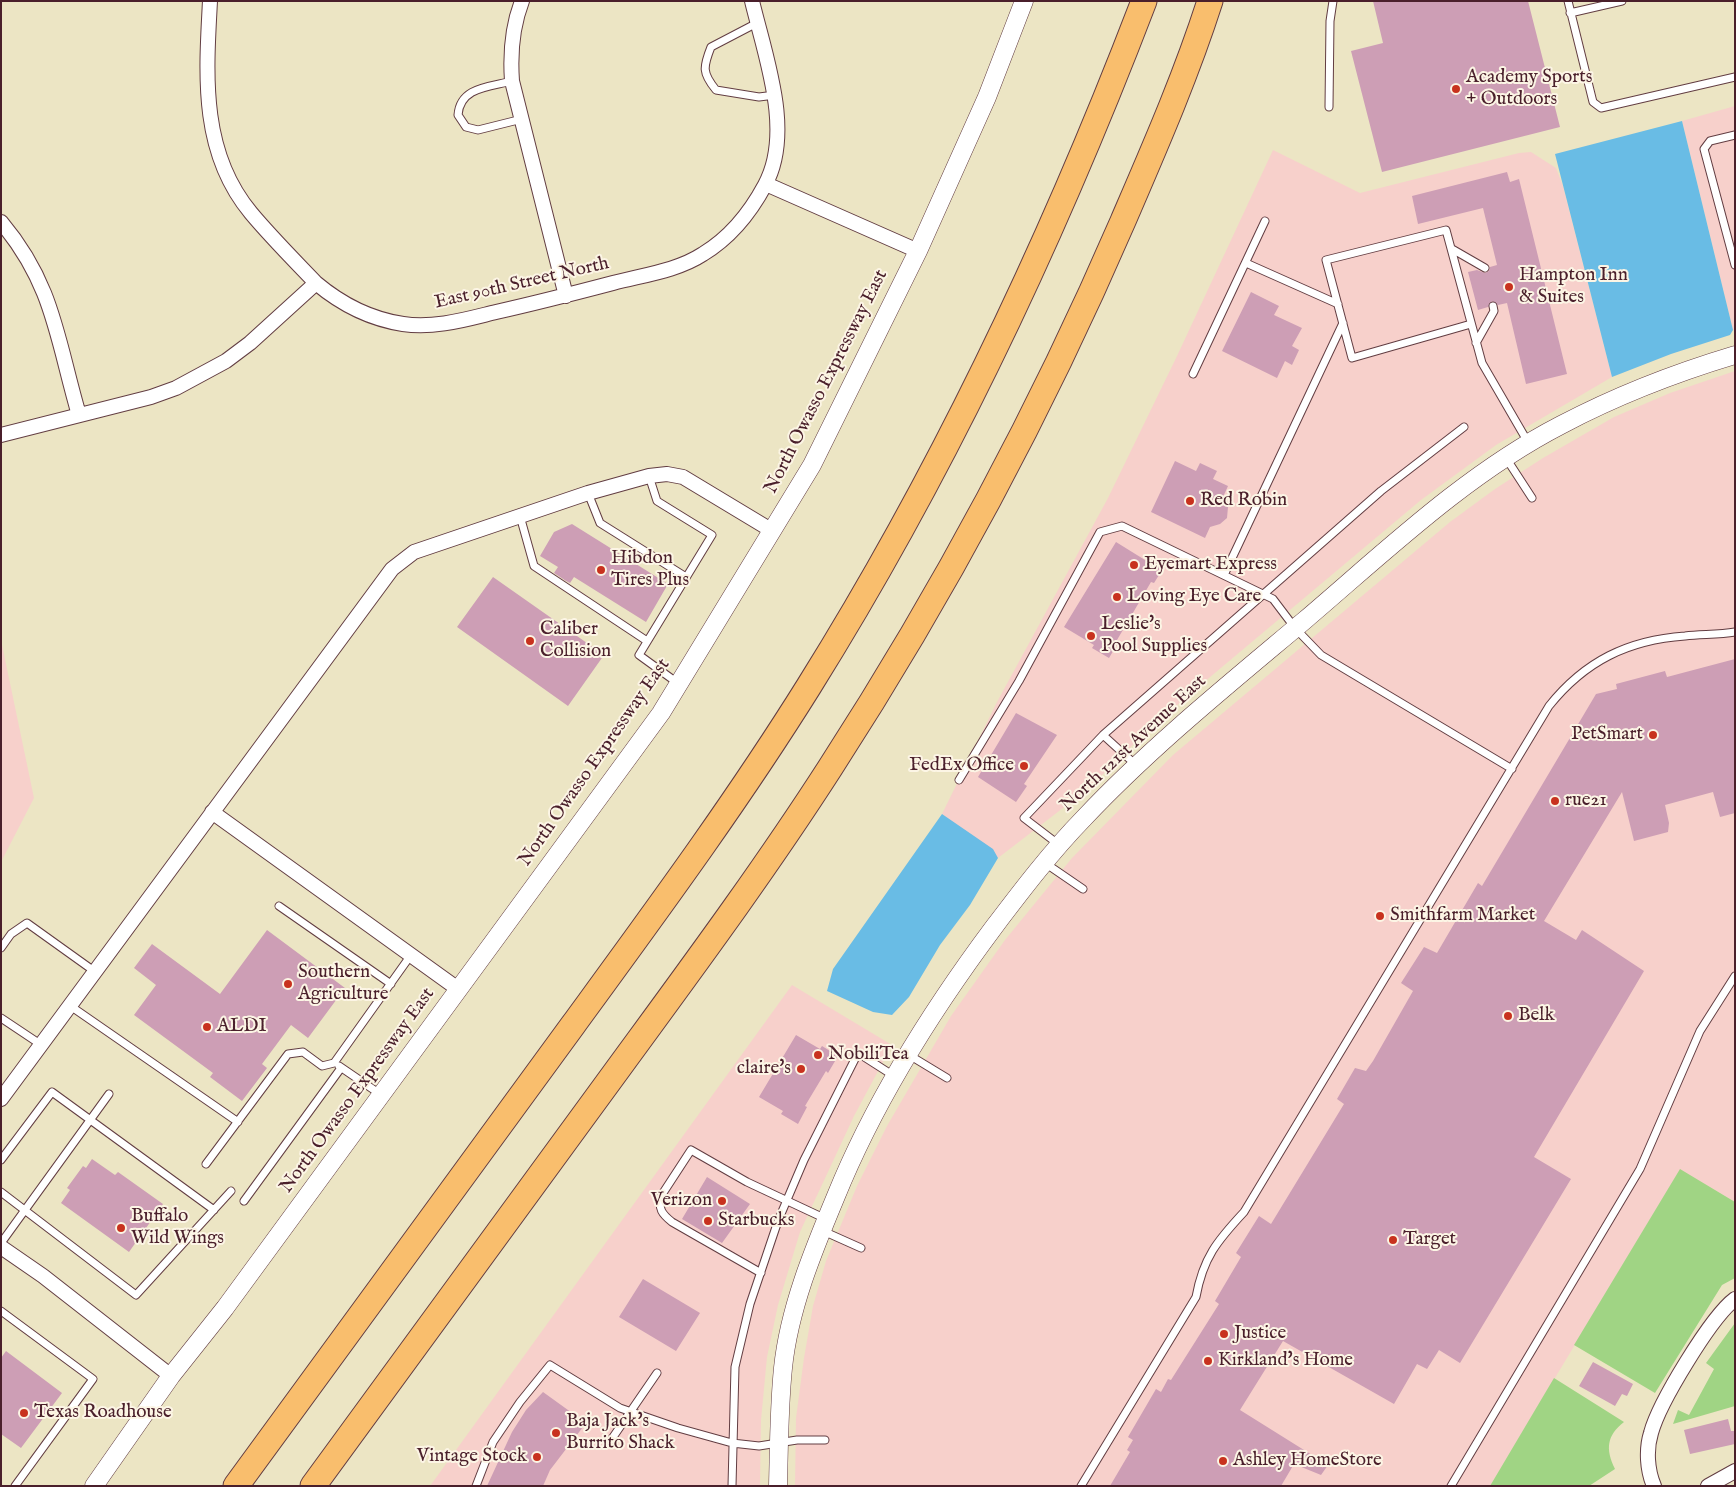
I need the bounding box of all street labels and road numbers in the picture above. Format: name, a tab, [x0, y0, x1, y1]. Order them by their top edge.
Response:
street label: East 90th Street North	[433, 253, 611, 315]
street label: North Owasso Expressway East	[760, 266, 894, 498]
street label: North Owasso Expressway East	[514, 655, 676, 871]
street label: North 121st Avenue East	[1056, 671, 1212, 817]
street label: North Owasso Expressway East	[276, 984, 440, 1198]

